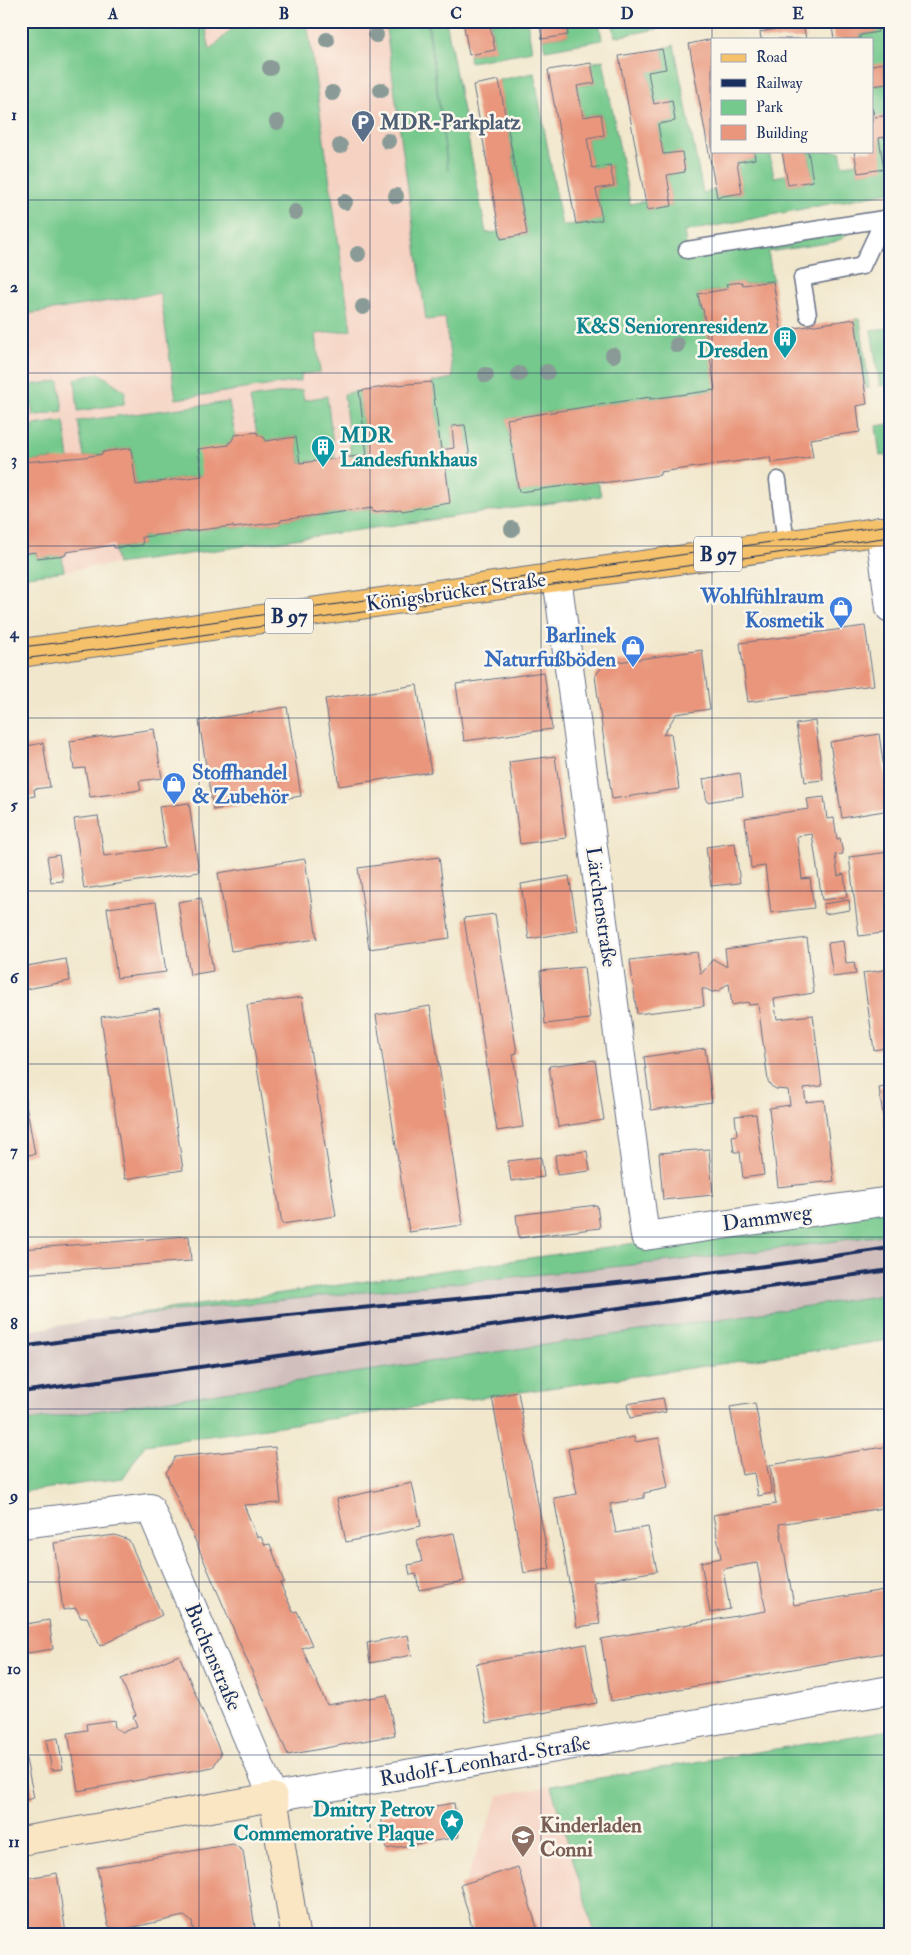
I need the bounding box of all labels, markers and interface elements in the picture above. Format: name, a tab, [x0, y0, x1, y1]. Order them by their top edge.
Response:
text: A	[107, 4, 119, 24]
text: B	[279, 4, 289, 24]
text: C	[450, 4, 462, 24]
text: D	[620, 4, 634, 24]
text: E	[792, 4, 804, 24]
legend	[711, 38, 874, 152]
text: Road	[756, 48, 788, 67]
text: Railway	[756, 74, 803, 93]
text: Park	[756, 98, 783, 117]
text: 1	[11, 105, 17, 125]
parking icon: MDR-Parkplatz	[350, 109, 376, 143]
place label: MDR-Parkplatz	[379, 109, 521, 136]
text: Building	[756, 124, 808, 143]
text: 2	[10, 277, 18, 297]
place label: K&S Seniorenresidenz Dresden	[576, 313, 769, 364]
building icon: K&S Seniorenresidenz Dresden	[772, 325, 798, 359]
place label: MDR Landesfunkhaus	[339, 422, 477, 473]
building icon: MDR Landesfunkhaus	[310, 434, 336, 468]
text: 3	[11, 450, 17, 470]
road number: B 97	[694, 536, 742, 572]
street label: Königsbrücker Straße	[364, 566, 548, 618]
place label: Wohlfühlraum Kosmetik	[699, 583, 825, 634]
shop icon: Wohlfühlraum Kosmetik	[828, 595, 854, 629]
road number: B 97	[265, 598, 313, 634]
place label: Barlinek Naturfußböden	[483, 622, 617, 673]
text: 4	[9, 623, 20, 643]
shop icon: Barlinek Naturfußböden	[620, 634, 646, 668]
place label: Stoffhandel & Zubehör	[192, 759, 290, 810]
shop icon: Stoffhandel & Zubehör	[161, 771, 187, 805]
text: 5	[10, 795, 18, 815]
street label: Lärchenstraße	[579, 845, 623, 969]
text: 6	[10, 968, 20, 988]
text: 7	[10, 1141, 18, 1161]
street label: Dammweg	[721, 1198, 814, 1238]
text: 8	[10, 1314, 18, 1334]
text: 9	[8, 1486, 18, 1506]
street label: Buchenstraße	[178, 1599, 248, 1715]
text: 10	[7, 1659, 21, 1679]
street label: Rudolf-Leonhard-Straße	[377, 1729, 593, 1793]
place label: Dmitry Petrov Commemorative Plaque	[233, 1796, 435, 1847]
place icon: Dmitry Petrov Commemorative Plaque	[439, 1808, 465, 1842]
place label: Kinderladen Conni	[540, 1812, 642, 1863]
school or university icon: Kinderladen Conni	[510, 1824, 536, 1858]
text: 11	[8, 1832, 20, 1852]

